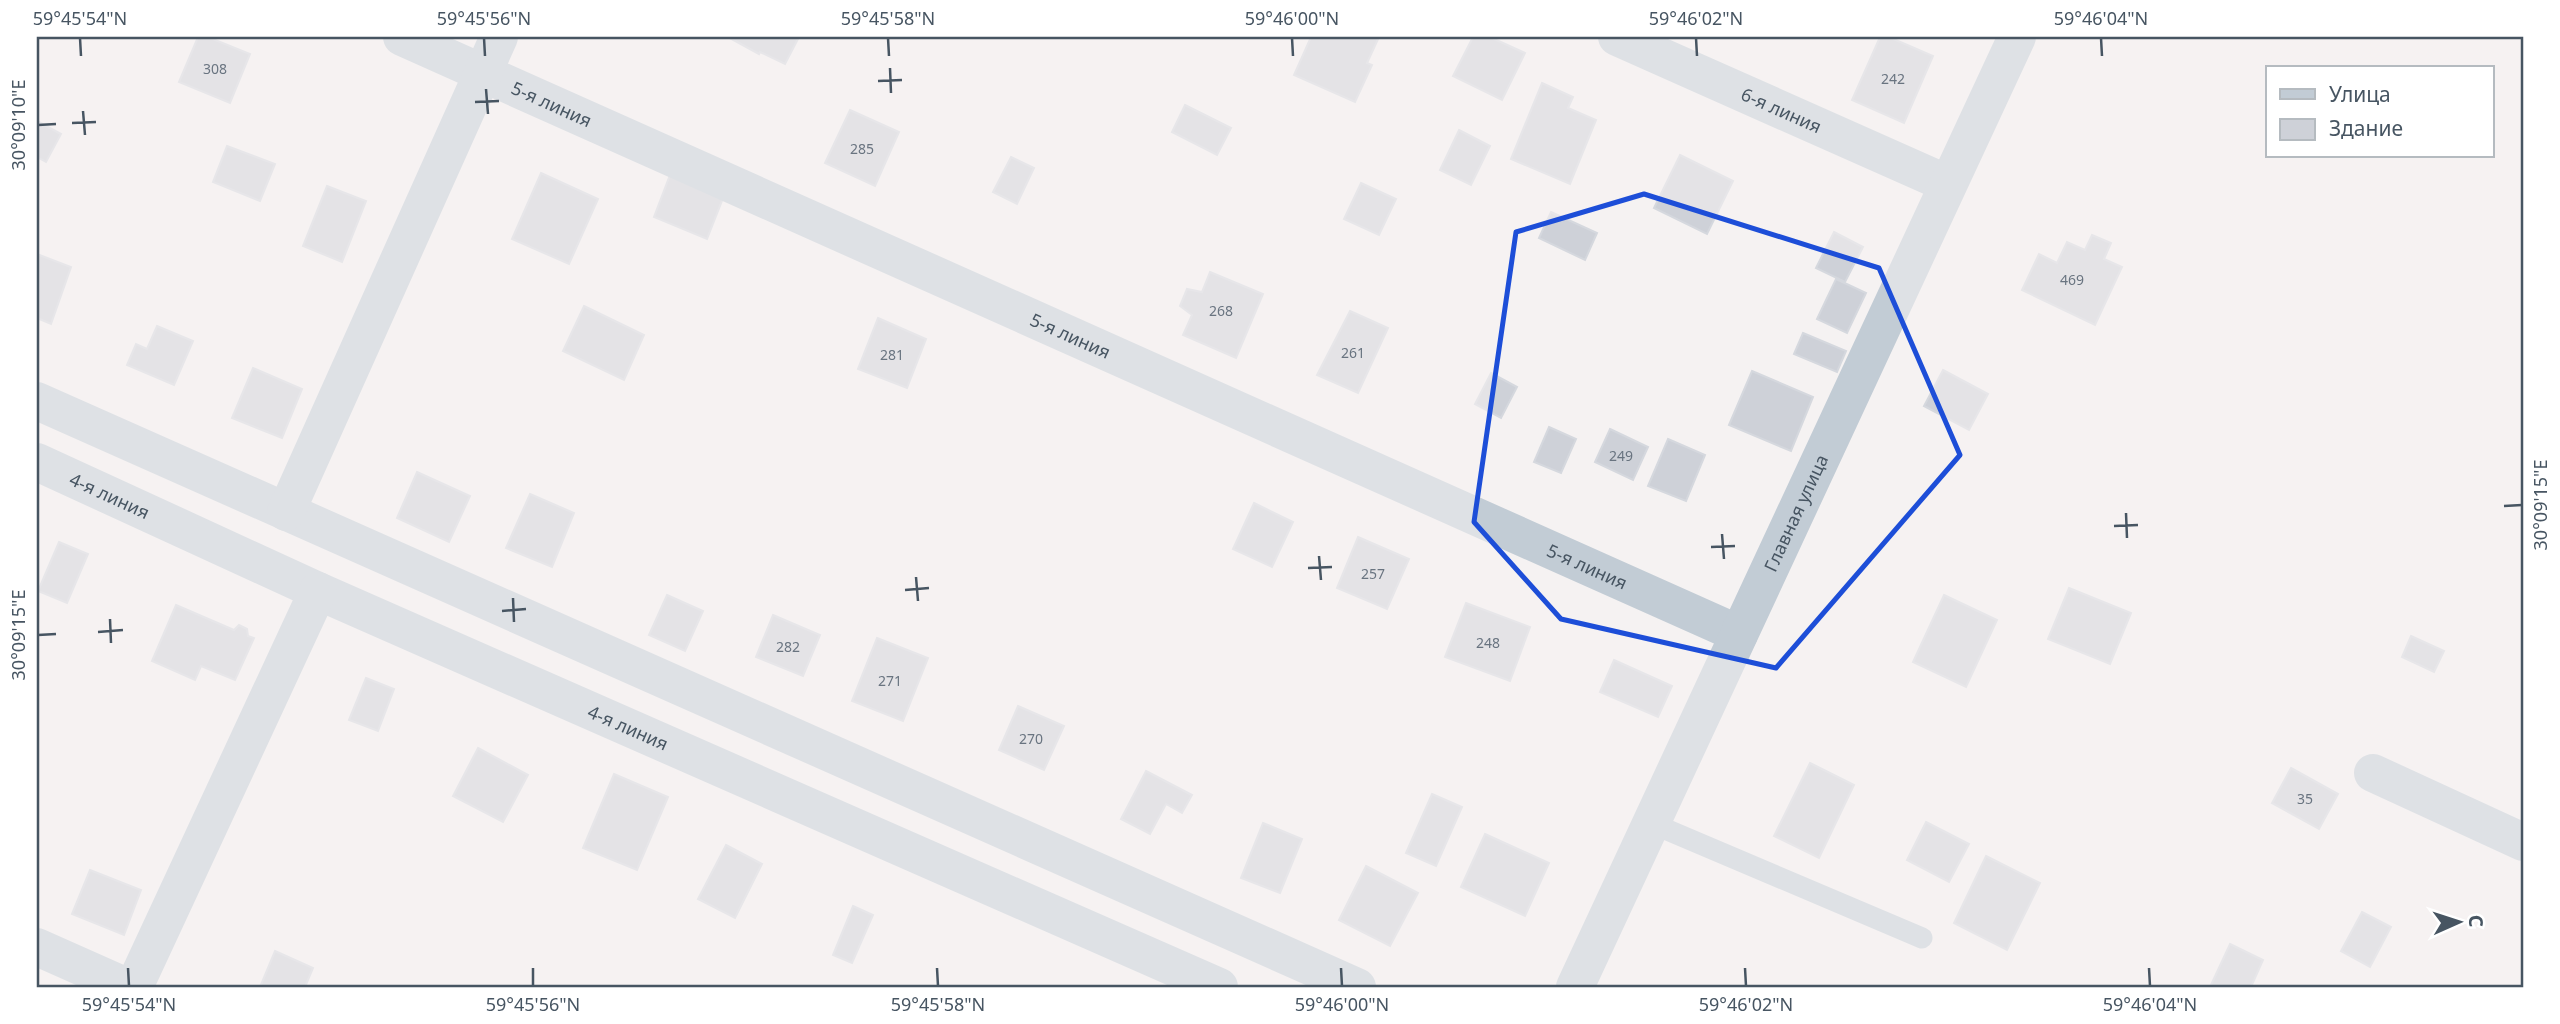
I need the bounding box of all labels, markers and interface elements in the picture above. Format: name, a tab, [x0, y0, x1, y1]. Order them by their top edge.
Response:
text: 59°45'54"N	[33, 6, 127, 30]
text: 59°45'56"N	[437, 6, 531, 30]
text: 59°45'58"N	[841, 6, 935, 30]
text: 59°46'00"N	[1245, 6, 1339, 30]
text: 59°46'02"N	[1649, 6, 1743, 30]
text: 59°46'04"N	[2054, 6, 2148, 30]
house number: 308	[203, 59, 227, 78]
legend	[2266, 66, 2494, 158]
house number: 242	[1881, 69, 1905, 88]
street label: 5-я линия	[508, 75, 596, 132]
text: 30°09'10"E	[6, 80, 30, 170]
text: Улица	[2329, 80, 2391, 108]
street label: 6-я линия	[1738, 82, 1825, 138]
text: Здание	[2329, 114, 2403, 142]
house number: 285	[850, 139, 874, 158]
house number: 469	[2060, 270, 2084, 289]
house number: 268	[1209, 301, 1233, 320]
street label: 5-я линия	[1026, 307, 1114, 364]
house number: 261	[1341, 343, 1365, 362]
house number: 281	[880, 345, 904, 364]
house number: 249	[1609, 446, 1633, 465]
street label: Главная улица	[1758, 450, 1833, 575]
text: 30°09'15"E	[2528, 460, 2552, 550]
street label: 4-я линия	[66, 467, 154, 524]
street label: 5-я линия	[1543, 538, 1631, 595]
house number: 257	[1361, 564, 1385, 583]
text: 30°09'15"E	[6, 590, 30, 680]
house number: 248	[1476, 633, 1500, 652]
house number: 282	[776, 637, 800, 656]
house number: 271	[878, 671, 902, 690]
street label: 4-я линия	[584, 699, 672, 756]
house number: 270	[1019, 729, 1043, 748]
house number: 35	[2297, 789, 2313, 808]
north arrow	[2424, 888, 2494, 958]
text: С	[2463, 914, 2489, 928]
text: 59°45'54"N	[82, 992, 176, 1016]
text: 59°45'56"N	[486, 992, 580, 1016]
text: 59°45'58"N	[891, 992, 985, 1016]
text: 59°46'00"N	[1295, 992, 1389, 1016]
text: 59°46'02"N	[1699, 992, 1793, 1016]
text: 59°46'04"N	[2103, 992, 2197, 1016]

